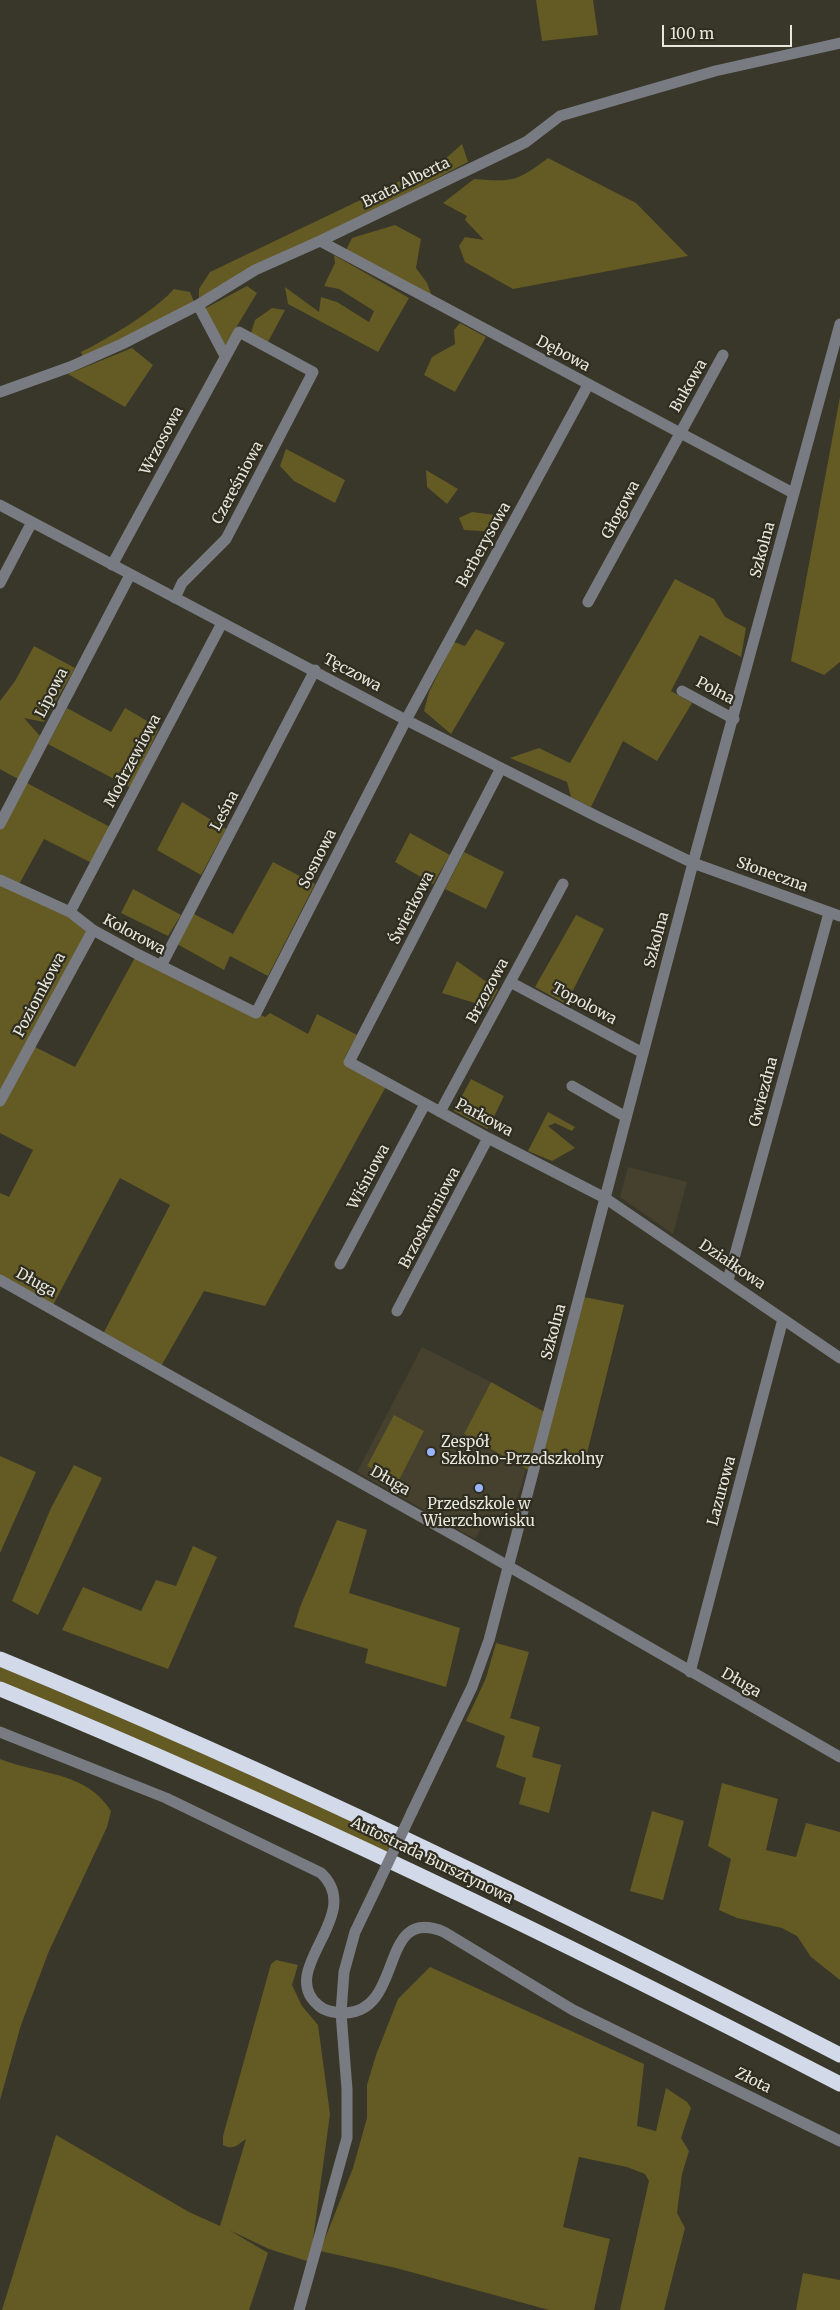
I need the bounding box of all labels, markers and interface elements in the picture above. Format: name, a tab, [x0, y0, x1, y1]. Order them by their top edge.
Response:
scale bar	[665, 15, 795, 47]
text: 100 m	[670, 24, 714, 43]
street label: Brata Alberta	[359, 154, 453, 212]
street label: Dębowa	[533, 332, 593, 376]
street label: Bukowa	[667, 356, 711, 416]
street label: Wrzosowa	[136, 404, 188, 478]
street label: Czereśniowa	[209, 438, 267, 528]
street label: Głogowa	[598, 478, 644, 542]
street label: Berberysowa	[453, 499, 515, 591]
street label: Szkolna	[747, 520, 779, 580]
street label: Tęczowa	[320, 650, 384, 696]
street label: Lipowa	[32, 665, 72, 721]
street label: Polna	[693, 673, 737, 709]
street label: Modrzewiowa	[101, 711, 165, 811]
street label: Leśna	[207, 788, 243, 834]
street label: Sosnowa	[295, 826, 341, 892]
street label: Słoneczna	[734, 854, 810, 896]
street label: Świerkowa	[386, 869, 438, 947]
street label: Szkolna	[641, 910, 673, 970]
street label: Kolorowa	[100, 911, 168, 959]
street label: Poziomkowa	[10, 950, 70, 1040]
street label: Brzozowa	[463, 955, 513, 1027]
street label: Topolowa	[548, 979, 620, 1029]
street label: Gwiezdna	[746, 1055, 782, 1129]
street label: Parkowa	[452, 1095, 516, 1141]
street label: Wiśniowa	[344, 1141, 394, 1213]
street label: Brzoskwiniowa	[396, 1164, 464, 1272]
street label: Działkowa	[695, 1236, 769, 1294]
street label: Długa	[13, 1265, 59, 1301]
street label: Szkolna	[538, 1302, 570, 1362]
place label: Zespół Szkolno-Przedszkolny	[441, 1434, 604, 1469]
marker: Zespół Szkolno-Przedszkolny	[425, 1446, 437, 1458]
street label: Lazurowa	[704, 1454, 740, 1528]
street label: Długa	[367, 1462, 413, 1500]
marker: Przedszkole w Wierzchowisku	[473, 1482, 485, 1494]
place label: Przedszkole w Wierzchowisku	[423, 1496, 535, 1531]
street label: Długa	[718, 1664, 764, 1702]
street label: Autostrada Bursztynowa	[348, 1814, 516, 1908]
street label: Złota	[732, 2065, 774, 2097]

